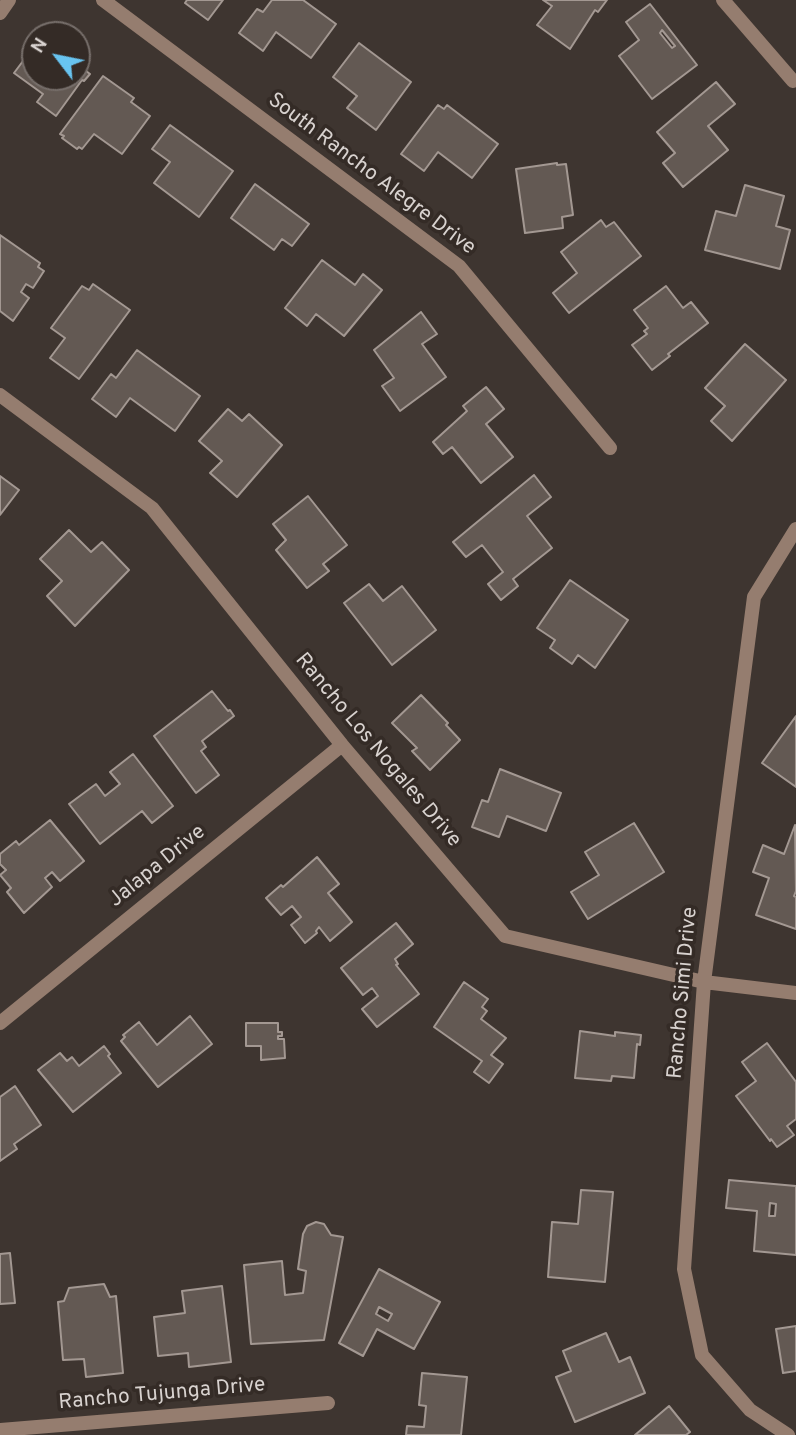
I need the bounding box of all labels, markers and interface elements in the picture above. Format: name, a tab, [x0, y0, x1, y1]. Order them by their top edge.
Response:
north arrow	[21, 21, 91, 91]
text: N	[26, 34, 54, 58]
street label: South Rancho Alegre Drive	[262, 89, 480, 261]
street label: Rancho Los Nogales Drive	[288, 649, 466, 853]
street label: Jalapa Drive	[105, 820, 211, 914]
street label: Rancho Simi Drive	[664, 906, 704, 1080]
street label: Rancho Tujunga Drive	[57, 1373, 267, 1417]

